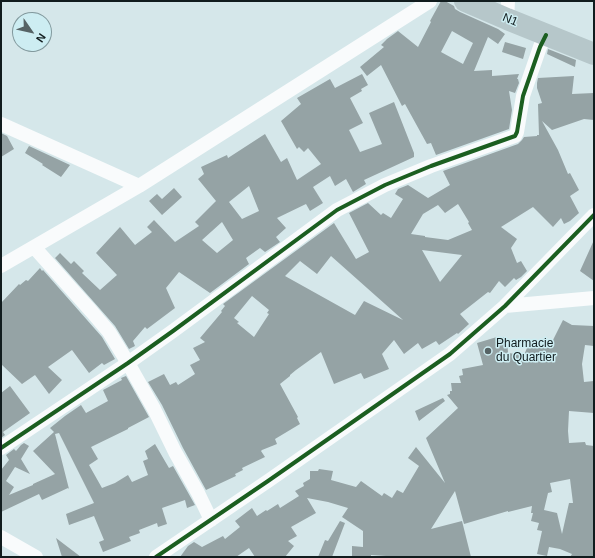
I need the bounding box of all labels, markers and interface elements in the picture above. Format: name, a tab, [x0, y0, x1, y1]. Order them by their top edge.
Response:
street label: N1	[500, 10, 520, 30]
north arrow	[12, 12, 52, 52]
text: N	[34, 31, 48, 45]
place label: Pharmacie du Quartier	[496, 337, 556, 365]
marker: Pharmacie du Quartier	[483, 346, 493, 356]

